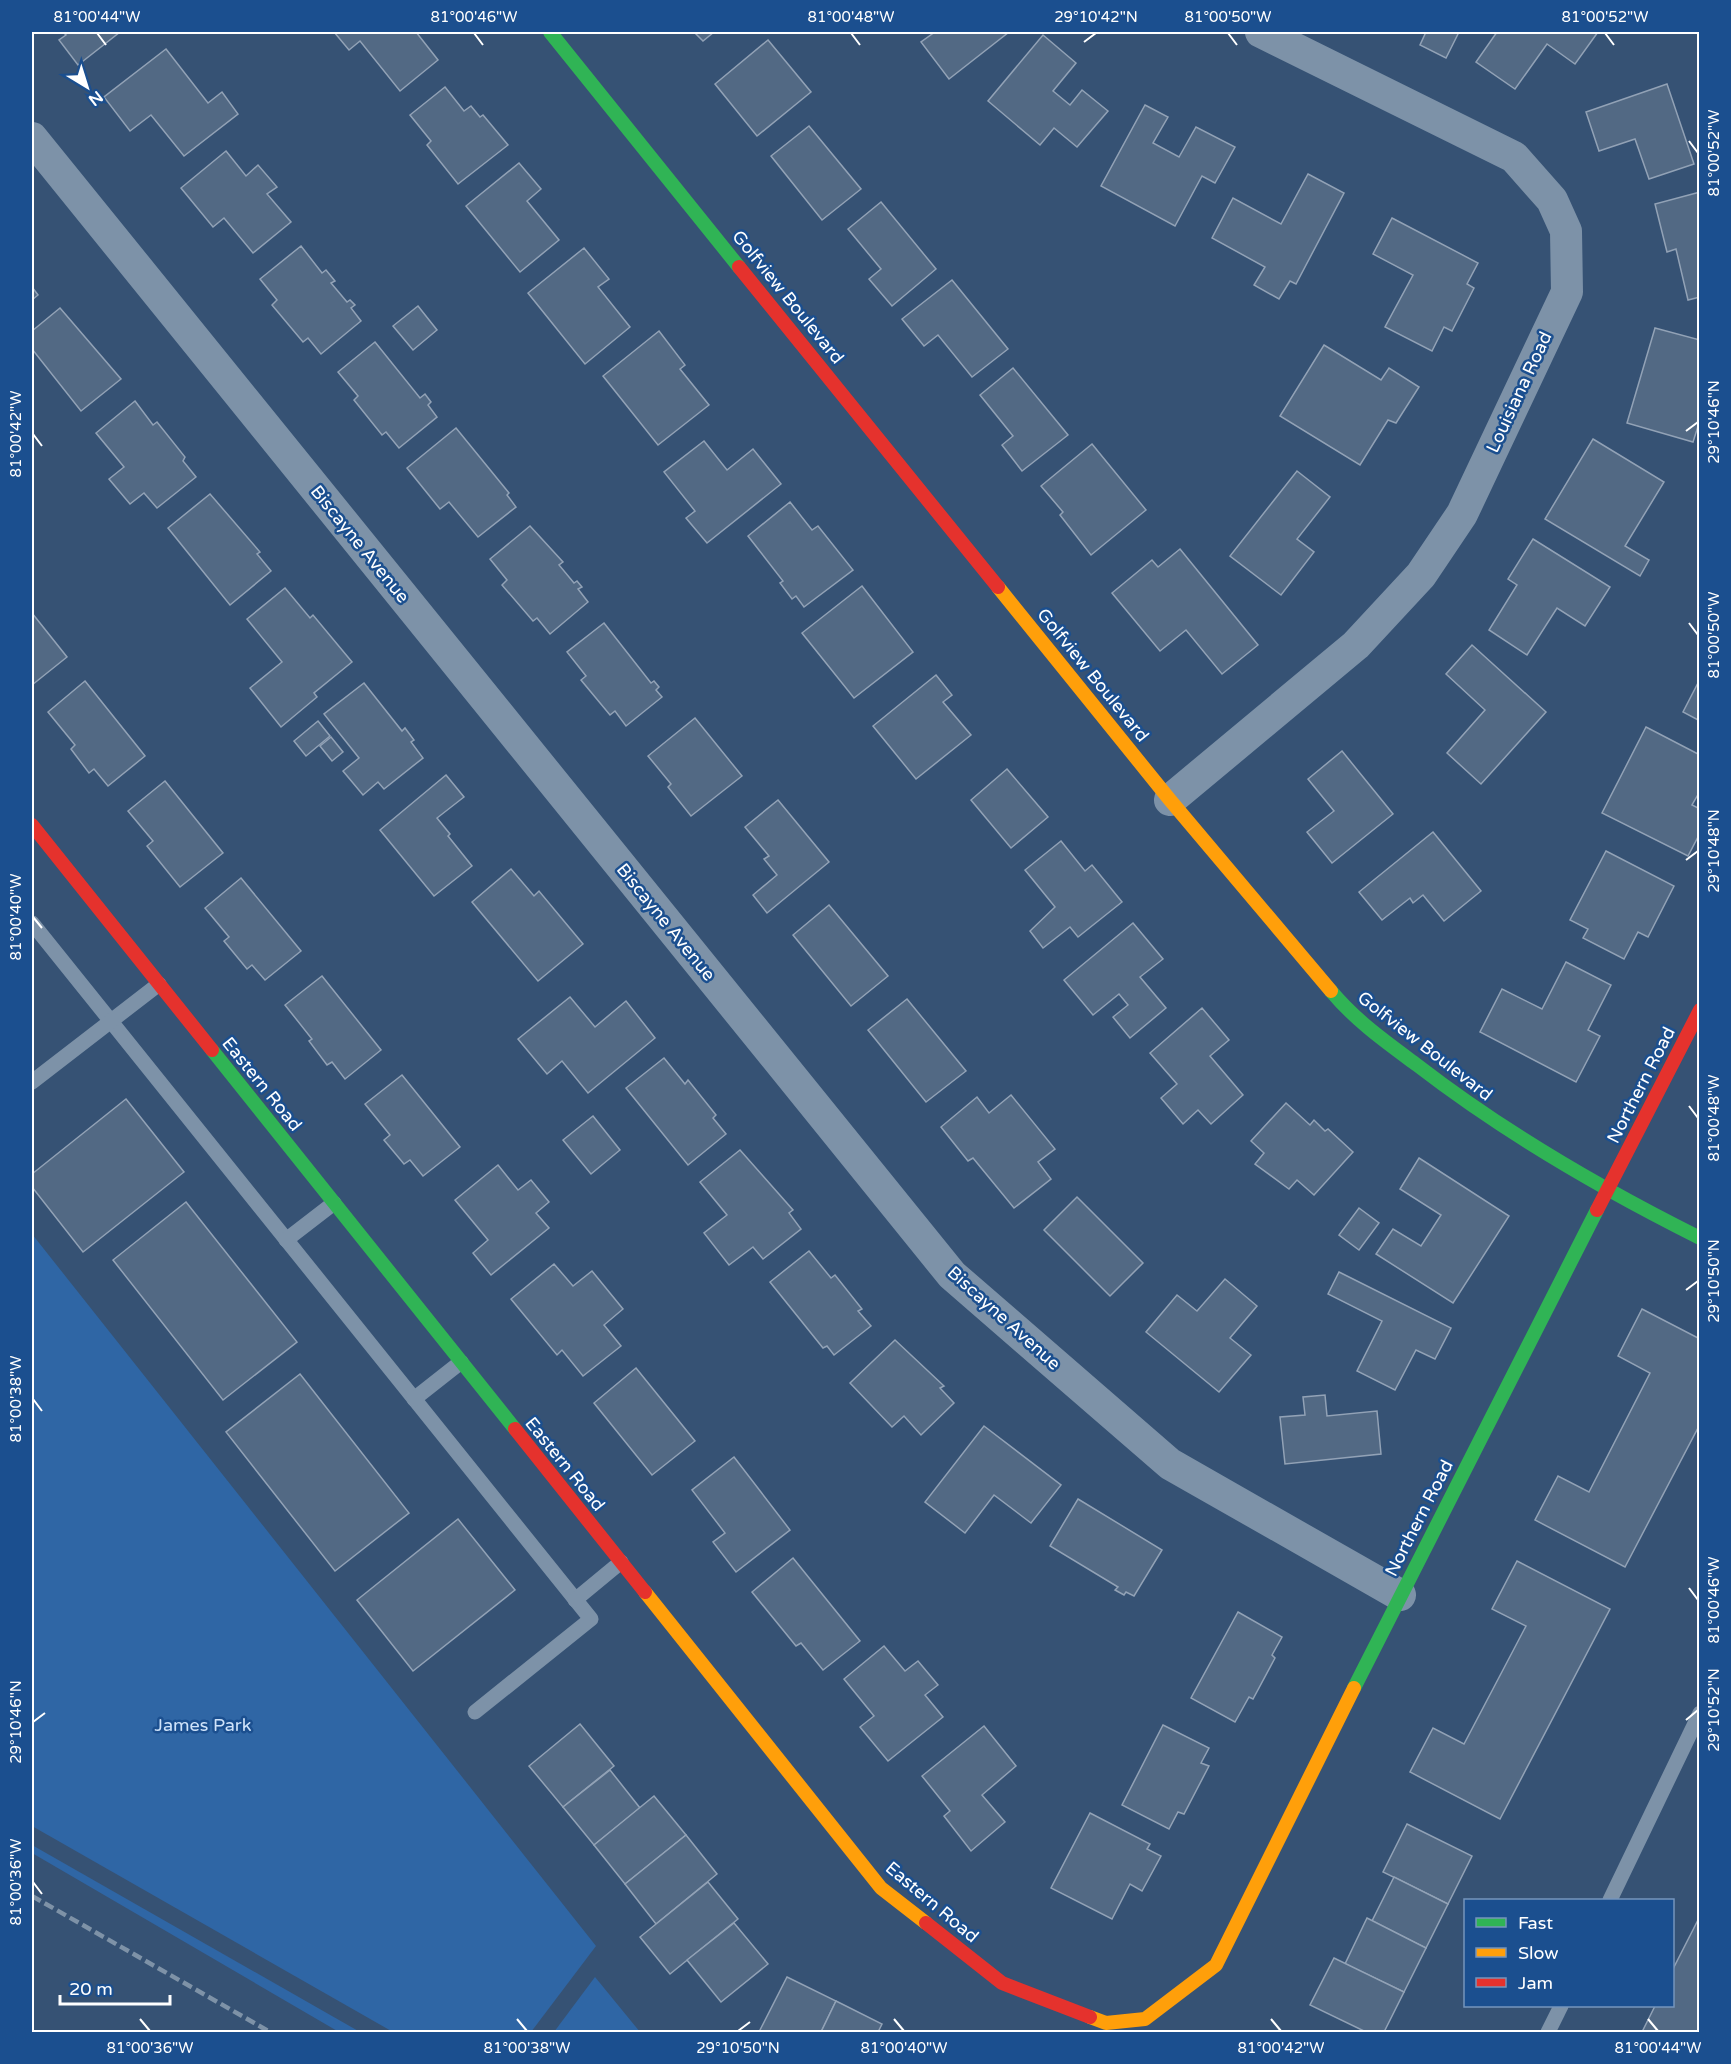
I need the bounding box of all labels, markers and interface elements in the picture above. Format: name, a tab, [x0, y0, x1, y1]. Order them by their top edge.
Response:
text: 81°00'44"W	[54, 8, 140, 26]
text: 81°00'46"W	[431, 8, 517, 26]
text: 81°00'48"W	[808, 8, 894, 26]
text: 29°10'42"N	[1054, 8, 1138, 26]
text: 81°00'50"W	[1185, 8, 1271, 26]
text: 81°00'52"W	[1562, 8, 1648, 26]
north arrow	[57, 57, 117, 117]
text: N	[84, 86, 107, 110]
text: 81°00'52"W	[1705, 110, 1723, 196]
street label: Golfview Boulevard	[727, 226, 849, 368]
street label: Louisiana Road	[1481, 328, 1557, 456]
text: 29°10'46"N	[1705, 380, 1723, 464]
text: 81°00'42"W	[7, 391, 25, 477]
street label: Biscayne Avenue	[306, 481, 414, 607]
text: 81°00'50"W	[1705, 592, 1723, 678]
street label: Golfview Boulevard	[1032, 604, 1154, 746]
text: 29°10'48"N	[1705, 809, 1723, 893]
street label: Biscayne Avenue	[612, 859, 720, 985]
text: 81°00'40"W	[7, 874, 25, 960]
street label: Golfview Boulevard	[1353, 986, 1497, 1106]
street label: Northern Road	[1602, 1023, 1680, 1147]
street label: Eastern Road	[217, 1032, 307, 1136]
text: 81°00'48"W	[1705, 1075, 1723, 1161]
text: 29°10'50"N	[1705, 1239, 1723, 1323]
street label: Biscayne Avenue	[943, 1261, 1065, 1375]
text: 81°00'38"W	[7, 1356, 25, 1442]
street label: Eastern Road	[520, 1412, 610, 1516]
street label: Northern Road	[1380, 1456, 1458, 1580]
text: 81°00'46"W	[1705, 1557, 1723, 1643]
text: 29°10'52"N	[1705, 1668, 1723, 1752]
text: 29°10'46"N	[7, 1680, 25, 1764]
park label: James Park	[155, 1714, 252, 1736]
text: 81°00'36"W	[7, 1839, 25, 1925]
street label: Eastern Road	[881, 1857, 983, 1947]
legend	[1464, 1899, 1674, 2007]
text: Fast	[1518, 1912, 1553, 1934]
text: Slow	[1518, 1942, 1559, 1964]
scale bar	[60, 1968, 170, 2006]
text: Jam	[1518, 1972, 1553, 1994]
text: 20 m	[69, 1978, 113, 2000]
text: 81°00'36"W	[107, 2039, 193, 2057]
text: 81°00'38"W	[484, 2039, 570, 2057]
text: 29°10'50"N	[696, 2039, 780, 2057]
text: 81°00'40"W	[861, 2039, 947, 2057]
text: 81°00'42"W	[1238, 2039, 1324, 2057]
text: 81°00'44"W	[1615, 2039, 1701, 2057]

